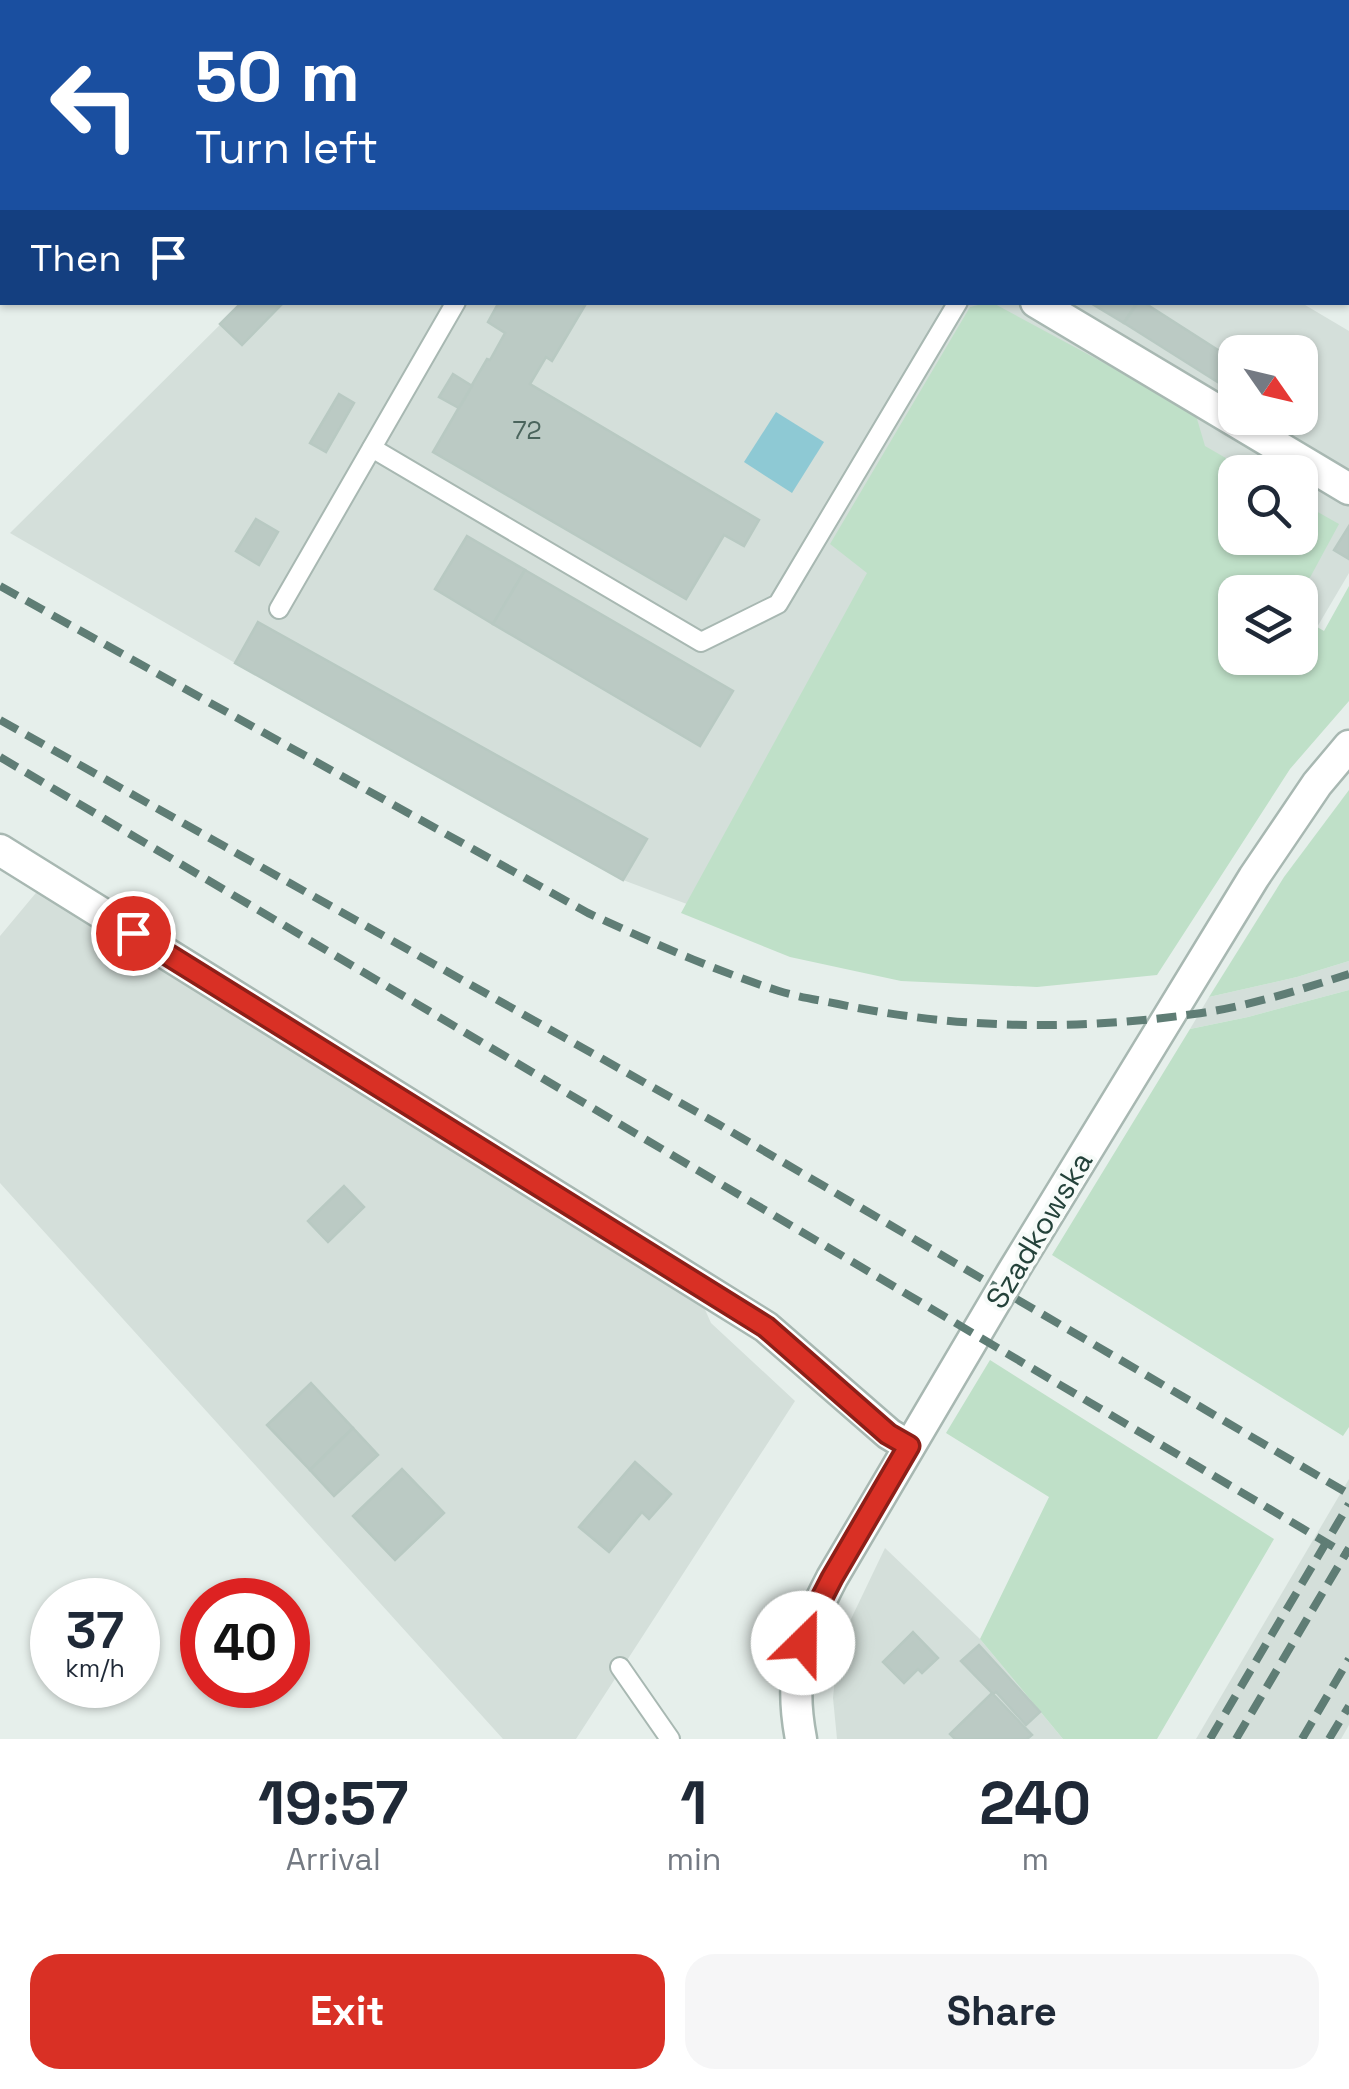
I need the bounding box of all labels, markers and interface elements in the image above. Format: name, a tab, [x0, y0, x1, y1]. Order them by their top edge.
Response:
text: 50 m	[195, 32, 360, 121]
icon: left	[30, 40, 160, 170]
text: Turn left	[195, 119, 378, 176]
icon: arrive	[141, 230, 196, 285]
text: Then	[30, 234, 121, 282]
north arrow	[1218, 335, 1318, 435]
map controls	[1218, 335, 1318, 675]
house number: 72	[513, 414, 541, 446]
button: search	[1218, 455, 1318, 555]
button: layers	[1218, 575, 1318, 675]
pin	[91, 891, 176, 976]
icon: arrive	[106, 906, 161, 961]
street label: Szadkowska	[977, 1144, 1101, 1316]
speed limit sign: 40	[180, 1578, 310, 1708]
position arrow	[751, 1591, 855, 1695]
text: 37	[66, 1599, 124, 1663]
text: km/h	[65, 1652, 125, 1684]
text: 19:57	[258, 1765, 409, 1842]
text: 1	[680, 1765, 707, 1842]
text: 240	[979, 1765, 1091, 1842]
text: Arrival	[286, 1839, 381, 1879]
text: min	[666, 1839, 721, 1879]
text: m	[1021, 1839, 1049, 1879]
button: Exit	[30, 1954, 665, 2069]
button: Share	[685, 1954, 1319, 2069]

